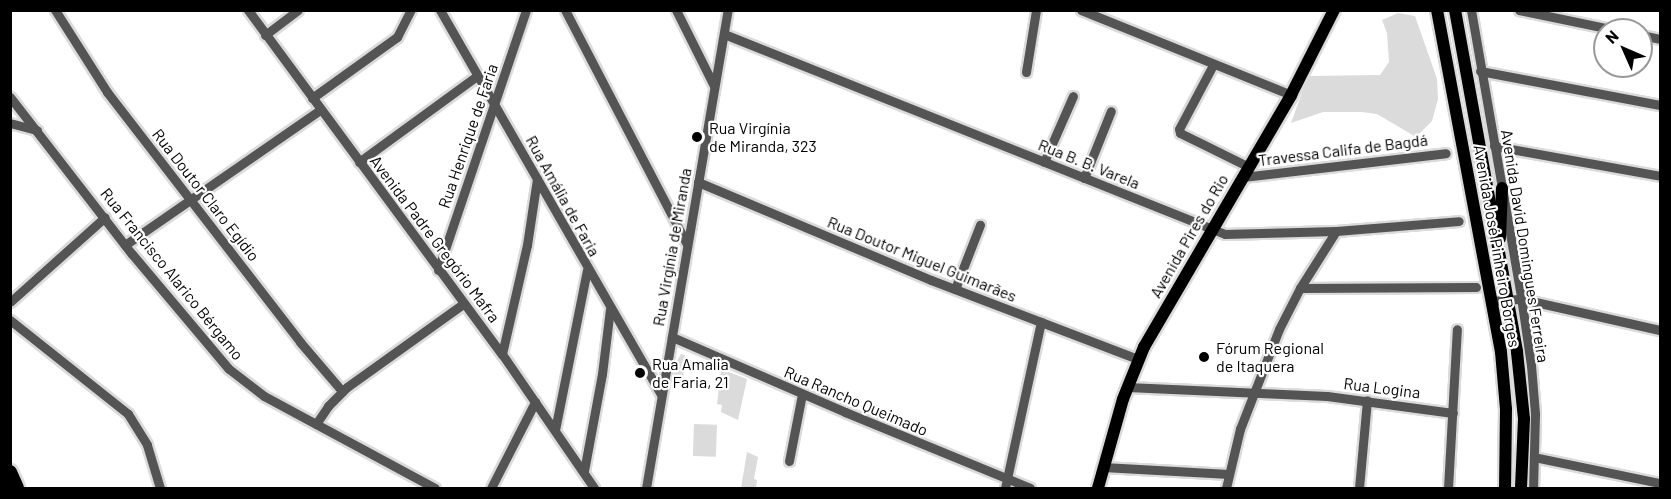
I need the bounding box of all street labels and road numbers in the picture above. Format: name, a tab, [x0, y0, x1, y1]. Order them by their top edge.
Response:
street label: Rua Henrique de Faria	[434, 61, 502, 211]
street label: Rua Doutor Claro Egídio	[148, 125, 264, 265]
street label: Avenida David Domingues Ferreira	[1497, 128, 1553, 364]
street label: Travessa Califa de Bagdá	[1257, 130, 1429, 170]
street label: Rua Amália de Faria	[522, 132, 604, 260]
street label: Rua B. B. Varela	[1036, 135, 1142, 193]
street label: Avenida José Pinheiro Borges	[1470, 143, 1524, 349]
street label: Avenida Padre Gregório Mafra	[366, 152, 504, 326]
street label: Rua Virgínia de Miranda	[649, 166, 695, 328]
street label: Avenida Pires do Rio	[1146, 171, 1232, 301]
street label: Rua Francisco Alarico Bérgamo	[97, 184, 247, 364]
street label: Rua Doutor Miguel Guimarães	[825, 212, 1019, 306]
street label: Rua Rancho Queimado	[781, 362, 931, 440]
street label: Rua Logina	[1343, 374, 1421, 402]

